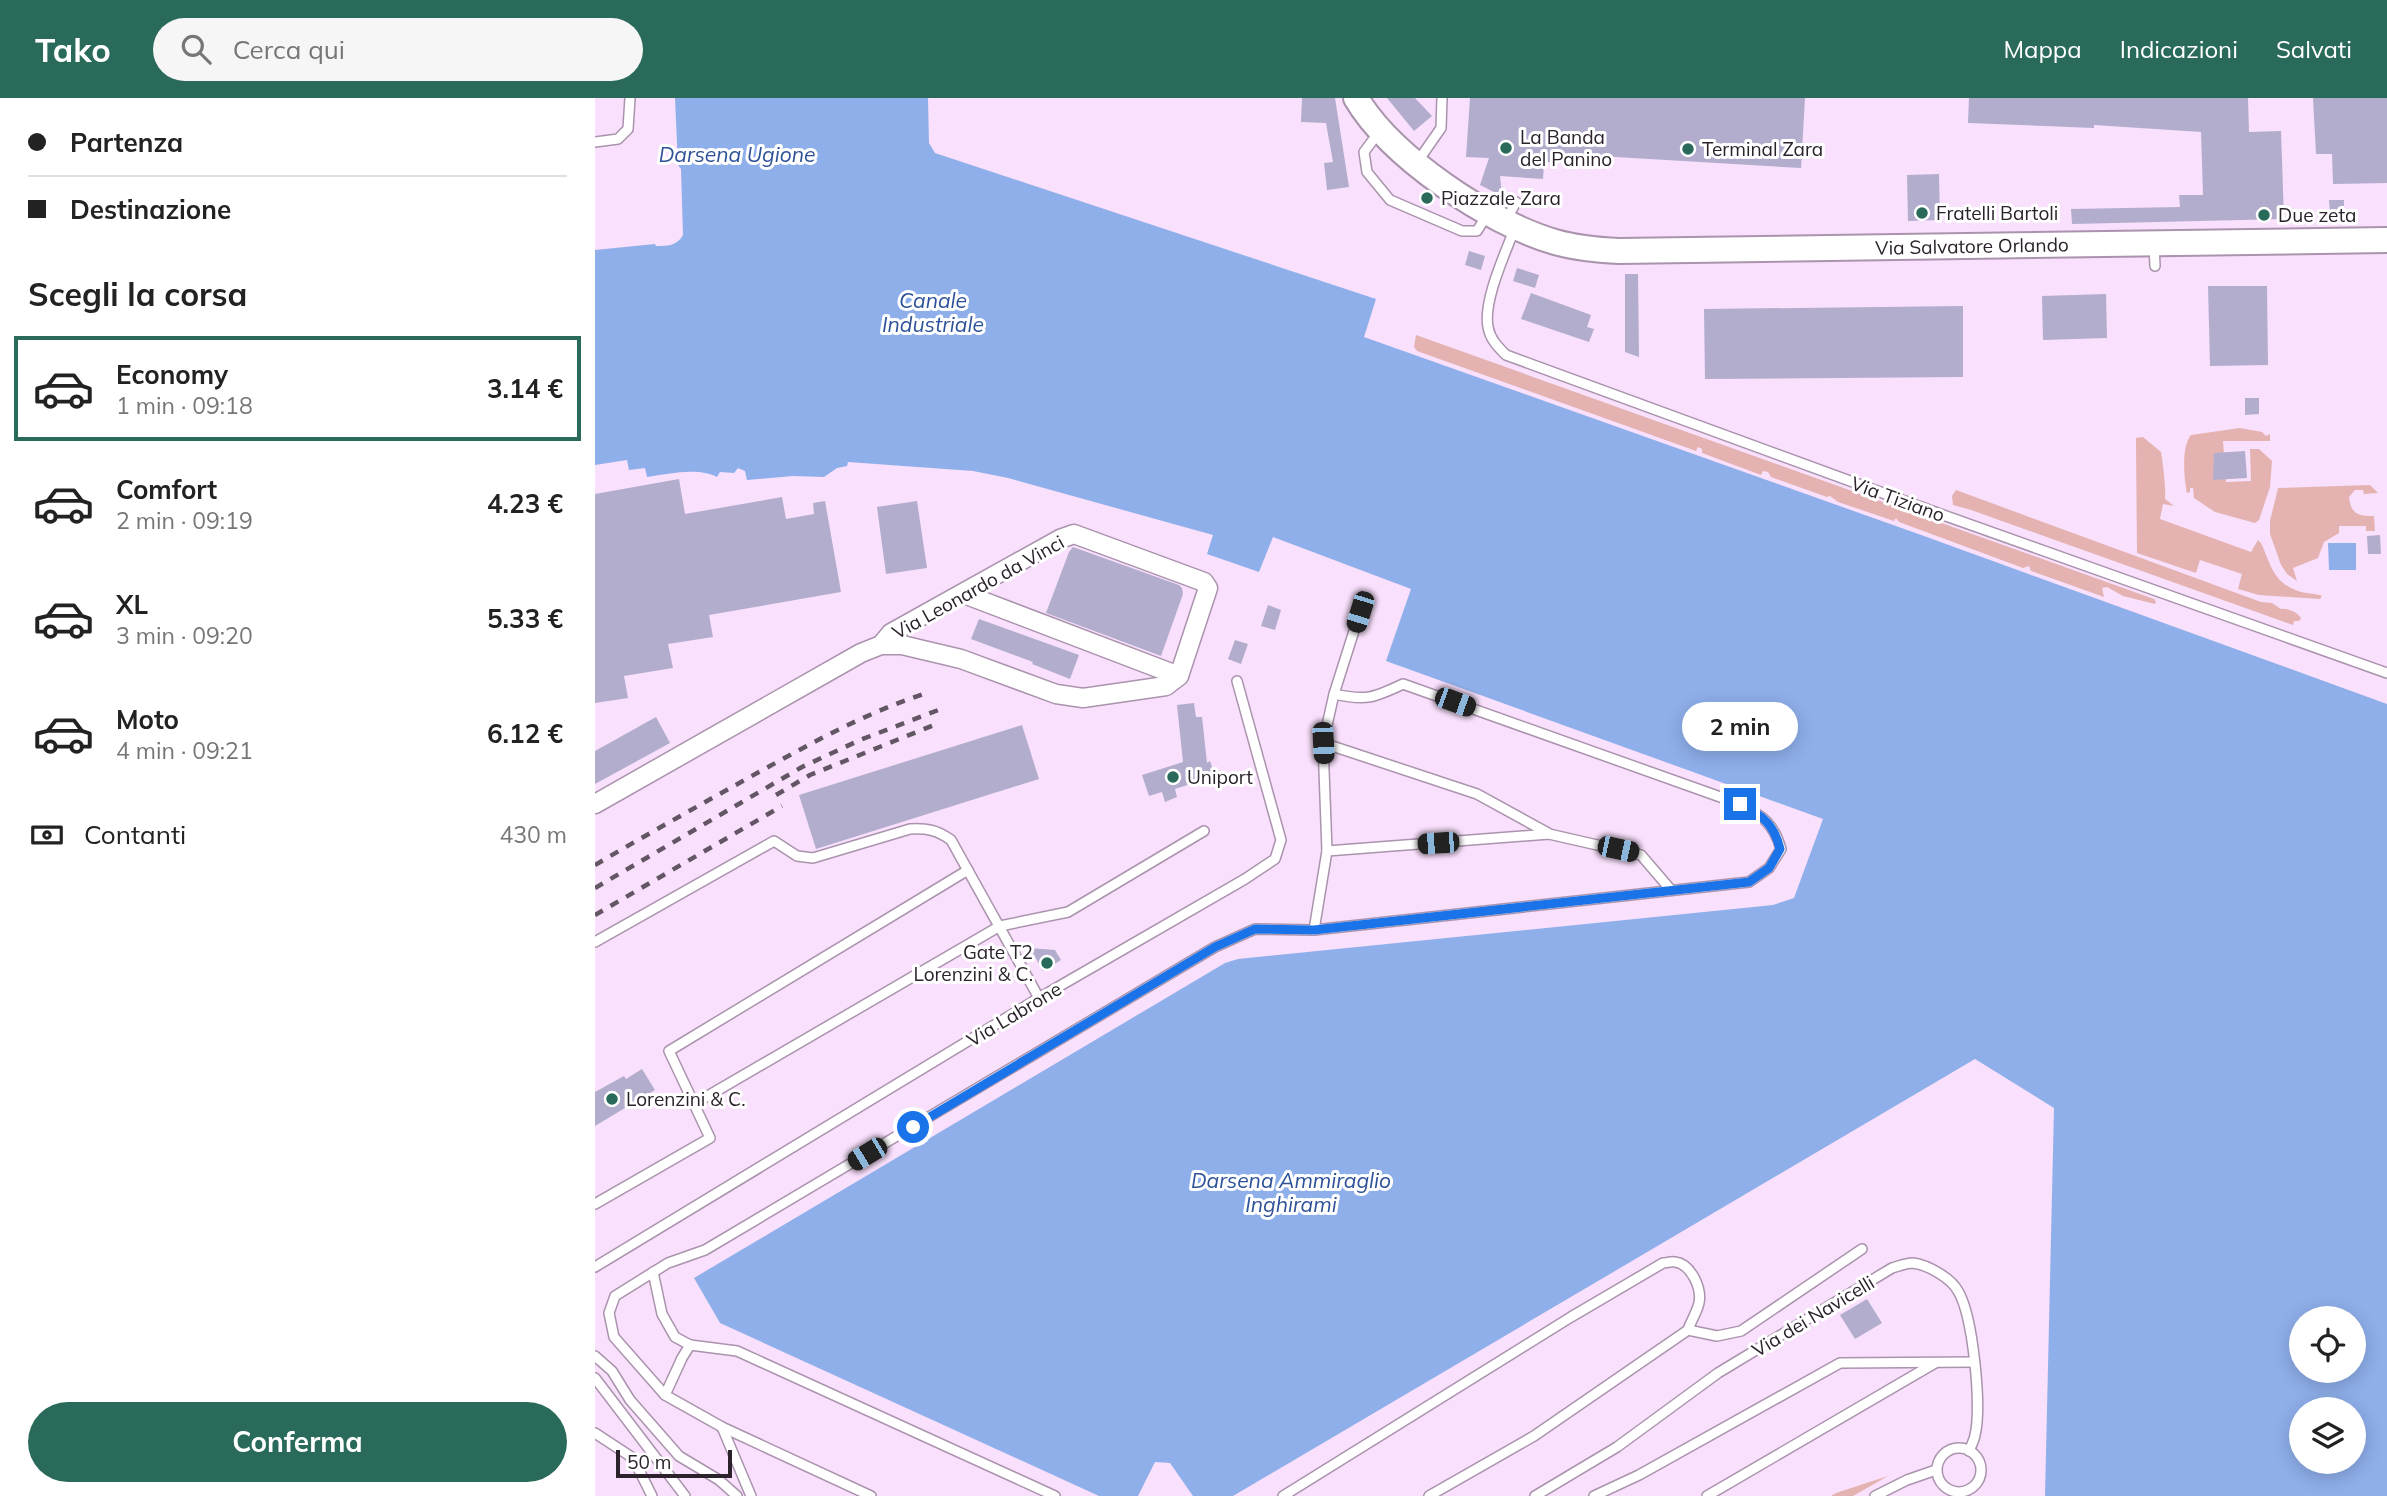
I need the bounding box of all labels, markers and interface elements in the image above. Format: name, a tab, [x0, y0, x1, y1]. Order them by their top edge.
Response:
search box	[153, 18, 643, 81]
text: Tako	[35, 29, 111, 70]
icon: search	[177, 30, 215, 68]
text: Cerca qui	[233, 33, 345, 66]
text: Mappa	[2003, 34, 2082, 64]
text: Indicazioni	[2120, 34, 2238, 64]
text: Salvati	[2276, 34, 2352, 64]
place label: La Banda del Panino	[1520, 125, 1612, 171]
text: Partenza	[70, 126, 183, 159]
place label: Terminal Zara	[1702, 137, 1823, 161]
marker: La Banda del Panino	[1498, 140, 1514, 156]
water label: Darsena Ugione	[659, 141, 815, 167]
marker: Terminal Zara	[1680, 141, 1696, 157]
place label: Piazzale Zara	[1441, 186, 1561, 210]
marker: Piazzale Zara	[1419, 190, 1435, 206]
text: Destinazione	[70, 193, 231, 226]
place label: Fratelli Bartoli	[1936, 201, 2058, 225]
place label: Due zeta	[2278, 203, 2357, 227]
marker: Fratelli Bartoli	[1914, 205, 1930, 221]
marker: Due zeta	[2256, 207, 2272, 223]
street label: Via Salvatore Orlando	[1875, 232, 2069, 260]
text: Scegli la corsa	[28, 274, 247, 314]
water label: Canale Industriale	[882, 287, 984, 337]
icon: car	[32, 357, 95, 420]
text: Economy	[116, 358, 228, 391]
text: 3.14 €	[487, 372, 563, 405]
text: 1 min · 09:18	[116, 391, 253, 420]
street label: Via Tiziano	[1848, 471, 1948, 527]
icon: car	[32, 472, 95, 535]
text: Comfort	[116, 473, 217, 506]
text: 4.23 €	[487, 487, 563, 520]
text: 2 min · 09:19	[116, 506, 253, 535]
street label: Via Leonardo da Vinci	[888, 530, 1068, 644]
icon: car	[32, 587, 95, 650]
text: XL	[116, 588, 148, 621]
car	[1344, 589, 1377, 635]
text: 5.33 €	[487, 602, 563, 635]
text: 3 min · 09:20	[116, 621, 253, 650]
car	[1432, 685, 1479, 719]
icon: car	[32, 702, 95, 765]
callout: 2 min	[1682, 702, 1798, 752]
text: Moto	[116, 703, 179, 736]
text: 2 min	[1710, 712, 1770, 741]
text: 6.12 €	[487, 717, 563, 750]
car	[1312, 721, 1335, 765]
text: 4 min · 09:21	[116, 736, 253, 765]
place label: Uniport	[1187, 765, 1253, 789]
marker: Uniport	[1165, 769, 1181, 785]
route end	[1724, 788, 1756, 820]
icon: cash	[28, 816, 66, 854]
text: Contanti	[84, 818, 186, 851]
text: 430 m	[499, 820, 567, 849]
car	[1417, 831, 1460, 855]
car	[1596, 834, 1641, 864]
place label: Gate T2 Lorenzini & C.	[913, 940, 1033, 986]
marker: Gate T2 Lorenzini & C.	[1039, 955, 1055, 971]
street label: Via Labrone	[962, 976, 1066, 1052]
place label: Lorenzini & C.	[626, 1087, 746, 1111]
marker: Lorenzini & C.	[604, 1091, 620, 1107]
route start	[897, 1111, 929, 1143]
car	[844, 1134, 891, 1174]
water label: Darsena Ammiraglio Inghirami	[1191, 1167, 1391, 1217]
street label: Via dei Navicelli	[1747, 1270, 1879, 1362]
map controls	[2289, 1306, 2366, 1474]
button: locate	[2289, 1306, 2366, 1383]
button: layers	[2289, 1397, 2366, 1474]
button: Conferma	[28, 1402, 567, 1482]
scale bar	[616, 1447, 731, 1479]
text: 50 m	[627, 1450, 671, 1474]

